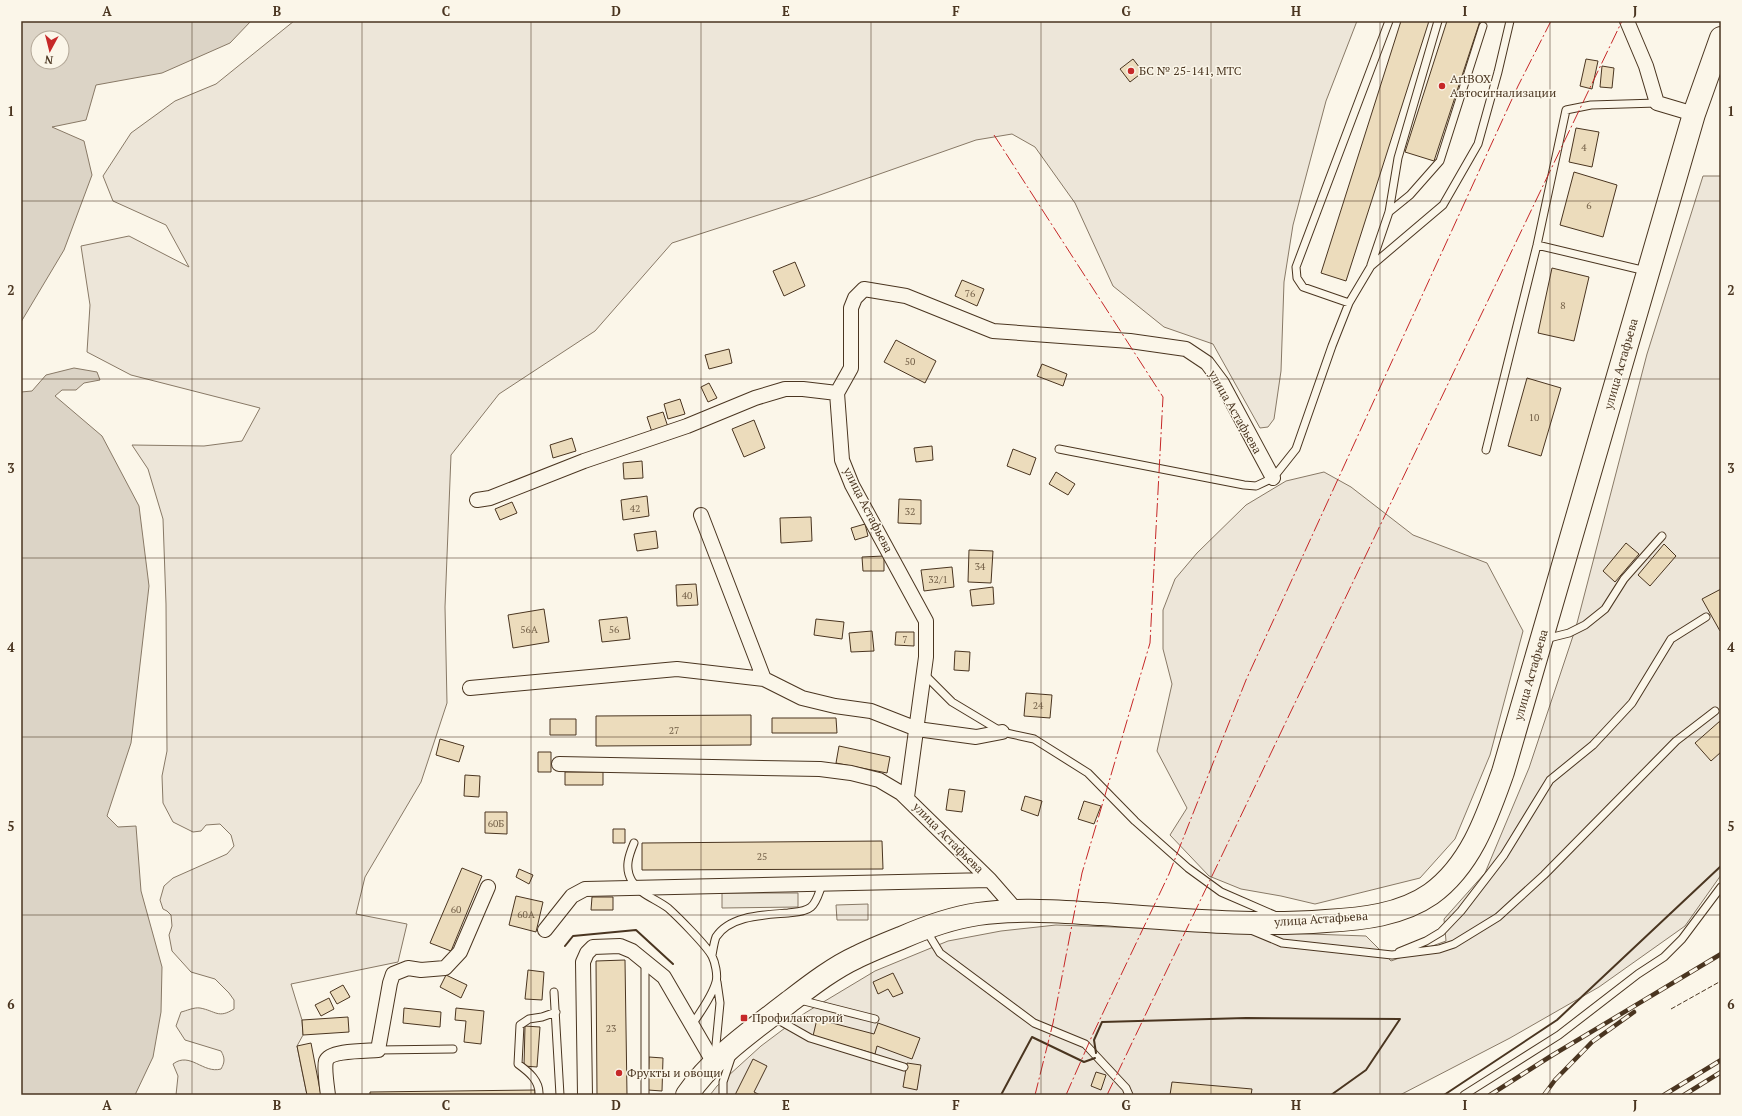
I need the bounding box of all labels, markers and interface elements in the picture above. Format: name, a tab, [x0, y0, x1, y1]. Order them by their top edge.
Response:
text: A	[102, 2, 112, 20]
text: B	[273, 2, 281, 20]
text: C	[442, 2, 450, 20]
text: D	[611, 2, 621, 20]
text: E	[782, 2, 790, 20]
text: F	[952, 2, 960, 20]
text: G	[1121, 2, 1131, 20]
text: H	[1291, 2, 1301, 20]
text: I	[1463, 2, 1468, 20]
text: J	[1633, 2, 1638, 20]
north arrow	[30, 30, 70, 70]
text: N	[43, 52, 54, 67]
place label: БС № 25-141, МТС	[1139, 63, 1242, 78]
marker: БС № 25-141, МТС	[1126, 66, 1136, 76]
place label: ArtBOX Автосигнализации	[1450, 71, 1556, 100]
marker: ArtBOX Автосигнализации	[1437, 81, 1447, 91]
text: 1	[7, 102, 15, 120]
text: 1	[1727, 102, 1735, 120]
house number: 4	[1581, 141, 1587, 154]
house number: 6	[1586, 199, 1592, 212]
text: 2	[7, 281, 15, 299]
text: 2	[1727, 281, 1735, 299]
house number: 76	[965, 287, 976, 300]
house number: 8	[1560, 299, 1566, 312]
street label: улица Астафьева	[1600, 317, 1641, 412]
house number: 50	[905, 355, 915, 368]
street label: улица Астафьева	[1205, 366, 1265, 456]
house number: 10	[1529, 411, 1539, 424]
text: 3	[7, 459, 15, 477]
text: 3	[1727, 459, 1735, 477]
street label: улица Астафьева	[840, 464, 896, 555]
house number: 42	[630, 502, 640, 515]
house number: 32	[905, 505, 915, 518]
house number: 34	[975, 560, 986, 573]
house number: 32/1	[928, 573, 948, 586]
house number: 40	[682, 589, 692, 602]
house number: 56А	[520, 623, 538, 636]
house number: 56	[609, 623, 620, 636]
street label: улица Астафьева	[1510, 628, 1551, 723]
house number: 7	[902, 633, 908, 646]
text: 4	[7, 638, 15, 656]
text: 4	[1727, 638, 1735, 656]
house number: 24	[1033, 699, 1044, 712]
house number: 27	[669, 724, 679, 737]
street label: улица Астафьева	[909, 798, 987, 876]
text: 5	[7, 817, 15, 835]
house number: 60Б	[488, 817, 504, 830]
text: 5	[1727, 817, 1735, 835]
house number: 25	[757, 850, 767, 863]
house number: 60	[451, 903, 461, 916]
house number: 60А	[517, 908, 535, 921]
street label: улица Астафьева	[1273, 908, 1368, 929]
text: 6	[7, 995, 15, 1013]
text: 6	[1727, 995, 1735, 1013]
place label: Профилакторий	[752, 1010, 843, 1025]
marker: Профилакторий	[739, 1013, 749, 1023]
house number: 23	[606, 1022, 616, 1035]
place label: Фрукты и овощи	[627, 1065, 721, 1080]
marker: Фрукты и овощи	[614, 1068, 624, 1078]
text: A	[102, 1096, 112, 1114]
text: B	[273, 1096, 281, 1114]
text: C	[442, 1096, 450, 1114]
text: D	[611, 1096, 621, 1114]
text: E	[782, 1096, 790, 1114]
text: F	[952, 1096, 960, 1114]
text: G	[1121, 1096, 1131, 1114]
text: H	[1291, 1096, 1301, 1114]
text: I	[1463, 1096, 1468, 1114]
text: J	[1633, 1096, 1638, 1114]

